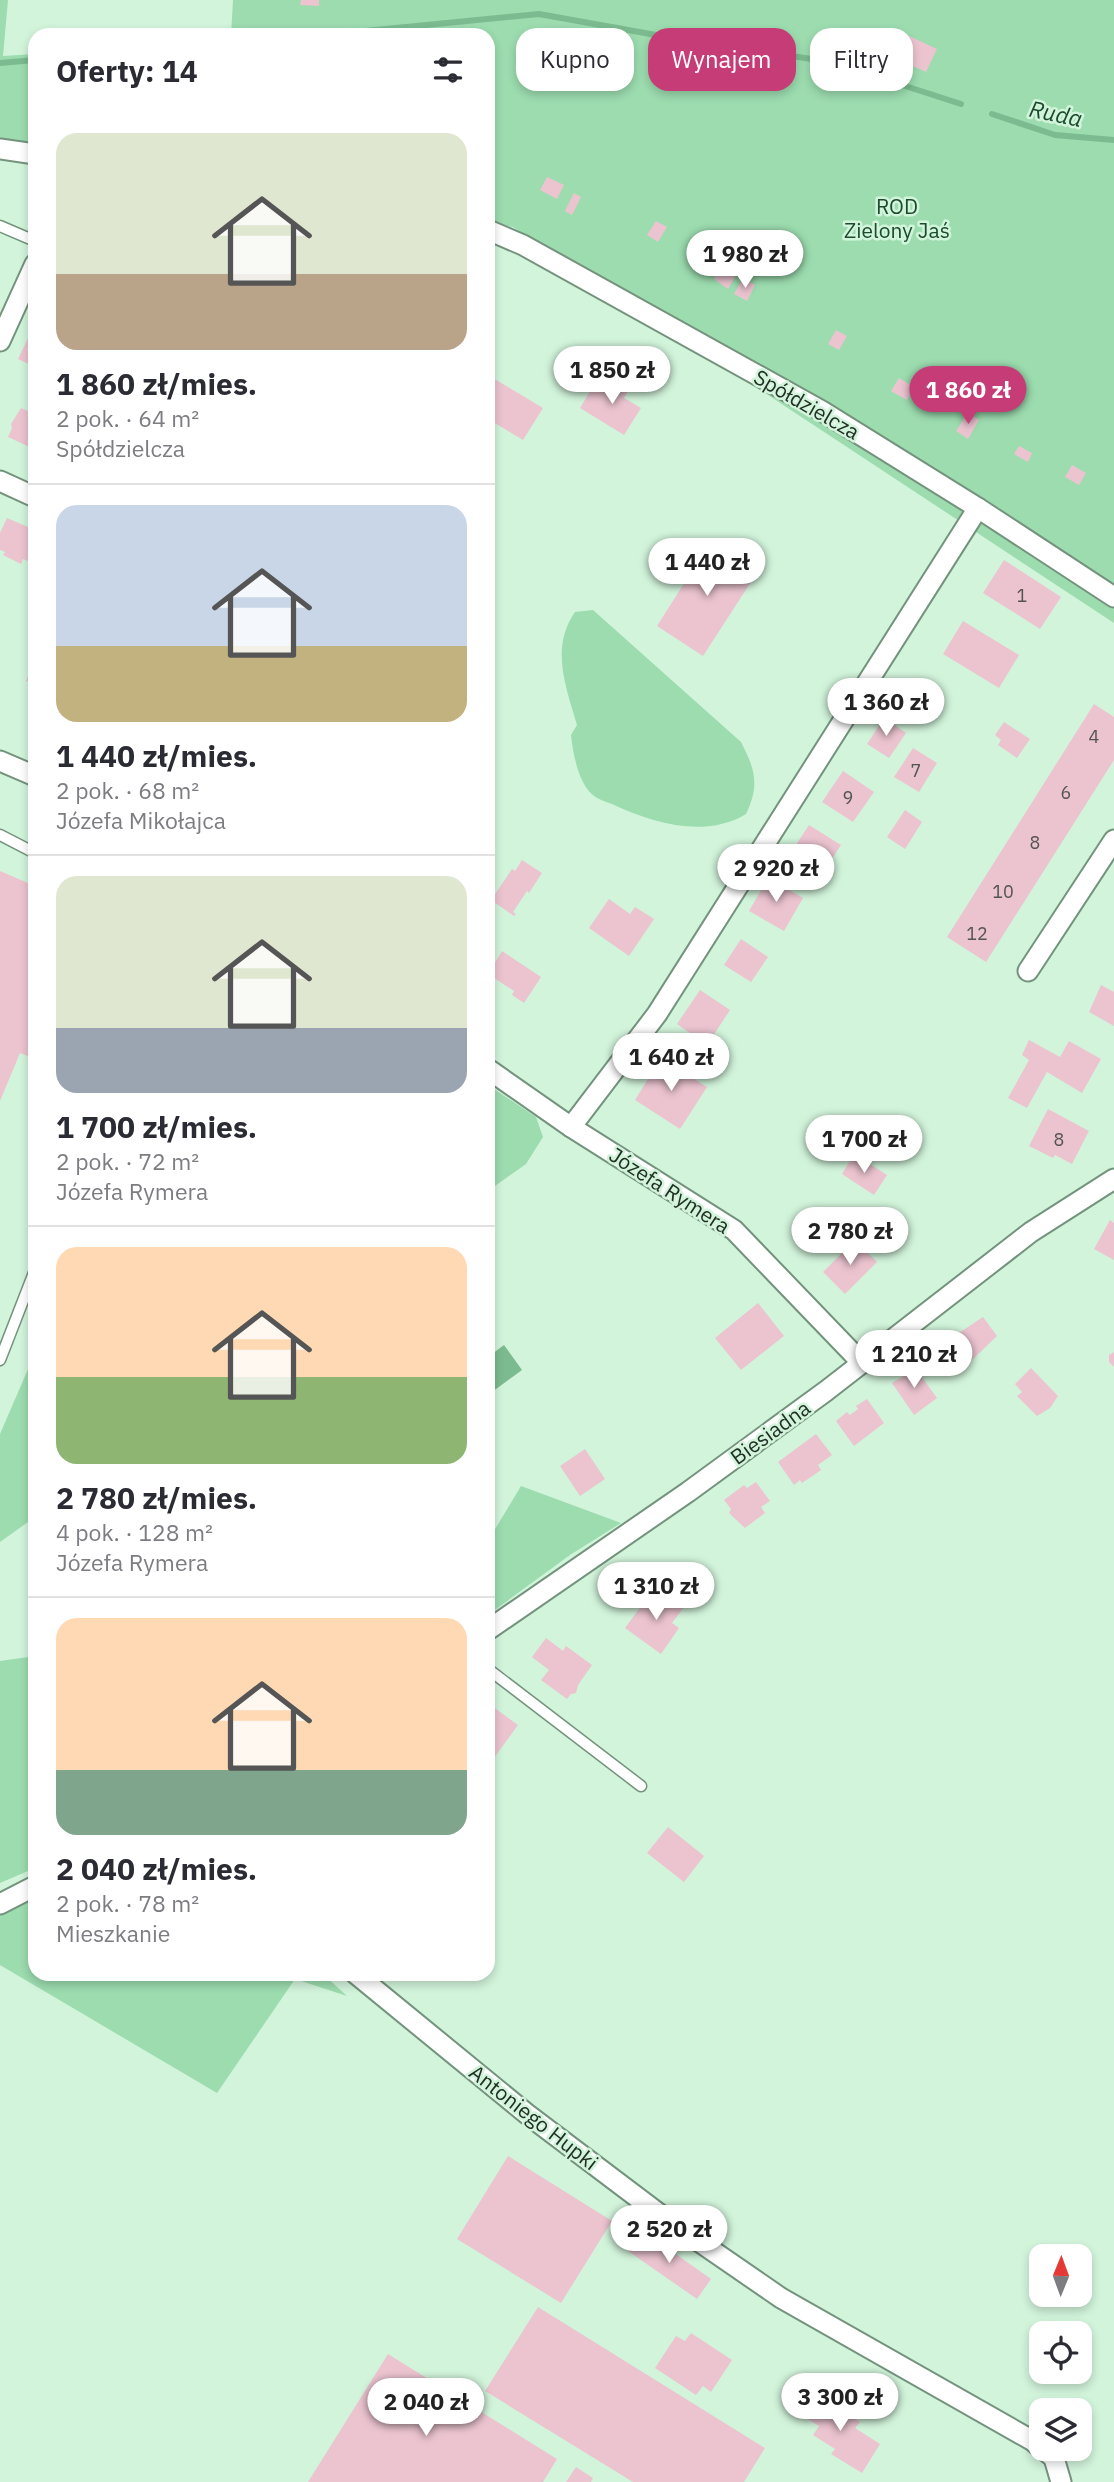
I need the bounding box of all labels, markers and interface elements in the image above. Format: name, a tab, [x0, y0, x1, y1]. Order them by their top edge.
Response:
chip: Kupno	[516, 28, 634, 91]
chip: Wynajem	[648, 28, 796, 91]
chip: Filtry	[810, 28, 913, 91]
text: Oferty: 14	[56, 51, 198, 90]
icon: filters	[429, 51, 467, 89]
water label: Ruda	[1027, 93, 1085, 133]
icon: home	[199, 178, 325, 304]
park label: ROD Zielony Jaś	[844, 192, 950, 244]
pin: 1 980 zł	[673, 230, 817, 290]
text: 1 980 zł	[702, 238, 788, 268]
pin: 1 850 zł	[540, 346, 684, 406]
text: 1 850 zł	[569, 354, 655, 384]
street label: Spółdzielcza	[749, 362, 865, 446]
text: 1 860 zł/mies.	[56, 364, 257, 403]
pin: 1 860 zł	[896, 366, 1040, 426]
text: 1 860 zł	[925, 374, 1011, 404]
text: 2 pok. · 64 m²	[56, 403, 199, 433]
text: Spółdzielcza	[56, 433, 185, 463]
pin: 1 440 zł	[635, 538, 779, 598]
text: 1 440 zł	[664, 546, 750, 576]
icon: home	[199, 550, 325, 676]
house number: 1	[1017, 584, 1027, 607]
pin: 1 360 zł	[814, 678, 958, 738]
text: 1 360 zł	[843, 686, 929, 716]
house number: 4	[1089, 725, 1100, 748]
text: 1 440 zł/mies.	[56, 736, 257, 775]
house number: 7	[911, 759, 921, 782]
text: 2 pok. · 68 m²	[56, 775, 199, 805]
house number: 6	[1061, 781, 1071, 804]
house number: 9	[843, 786, 853, 809]
text: Józefa Mikołajca	[56, 805, 226, 835]
house number: 8	[1030, 831, 1040, 854]
pin: 2 920 zł	[704, 844, 848, 904]
text: 2 920 zł	[733, 852, 819, 882]
house number: 10	[992, 880, 1014, 903]
icon: home	[199, 921, 325, 1047]
house number: 12	[966, 922, 988, 945]
pin: 1 640 zł	[599, 1034, 743, 1093]
text: 1 640 zł	[628, 1041, 714, 1071]
text: 1 700 zł/mies.	[56, 1107, 257, 1146]
pin: 1 700 zł	[792, 1116, 936, 1175]
text: 1 700 zł	[821, 1123, 907, 1153]
house number: 8	[1054, 1128, 1064, 1151]
street label: Józefa Rymera	[604, 1140, 736, 1240]
text: 2 pok. · 72 m²	[56, 1146, 199, 1176]
text: Józefa Rymera	[56, 1176, 208, 1206]
pin: 2 780 zł	[778, 1208, 922, 1267]
text: 2 780 zł	[807, 1215, 893, 1245]
icon: home	[199, 1292, 325, 1418]
pin: 1 210 zł	[842, 1330, 986, 1390]
text: 1 210 zł	[871, 1338, 957, 1368]
street label: Biesiadna	[724, 1393, 816, 1471]
text: 2 780 zł/mies.	[56, 1478, 257, 1517]
text: 4 pok. · 128 m²	[56, 1517, 213, 1547]
text: Józefa Rymera	[56, 1547, 208, 1577]
pin: 1 310 zł	[584, 1562, 728, 1622]
text: 1 310 zł	[613, 1570, 699, 1600]
icon: home	[199, 1663, 325, 1789]
text: 2 040 zł/mies.	[56, 1849, 257, 1888]
text: 2 pok. · 78 m²	[56, 1888, 199, 1918]
text: Mieszkanie	[56, 1918, 170, 1948]
street label: Antoniego Hupki	[464, 2058, 604, 2176]
pin: 2 520 zł	[597, 2206, 741, 2265]
text: 2 520 zł	[626, 2213, 712, 2243]
north arrow	[1029, 2244, 1092, 2306]
map controls	[1029, 2244, 1092, 2461]
button: locate	[1029, 2321, 1092, 2384]
pin: 3 300 zł	[768, 2374, 912, 2433]
pin: 2 040 zł	[354, 2378, 498, 2438]
text: 3 300 zł	[797, 2381, 883, 2411]
text: 2 040 zł	[383, 2386, 469, 2416]
button: layers	[1029, 2398, 1092, 2461]

